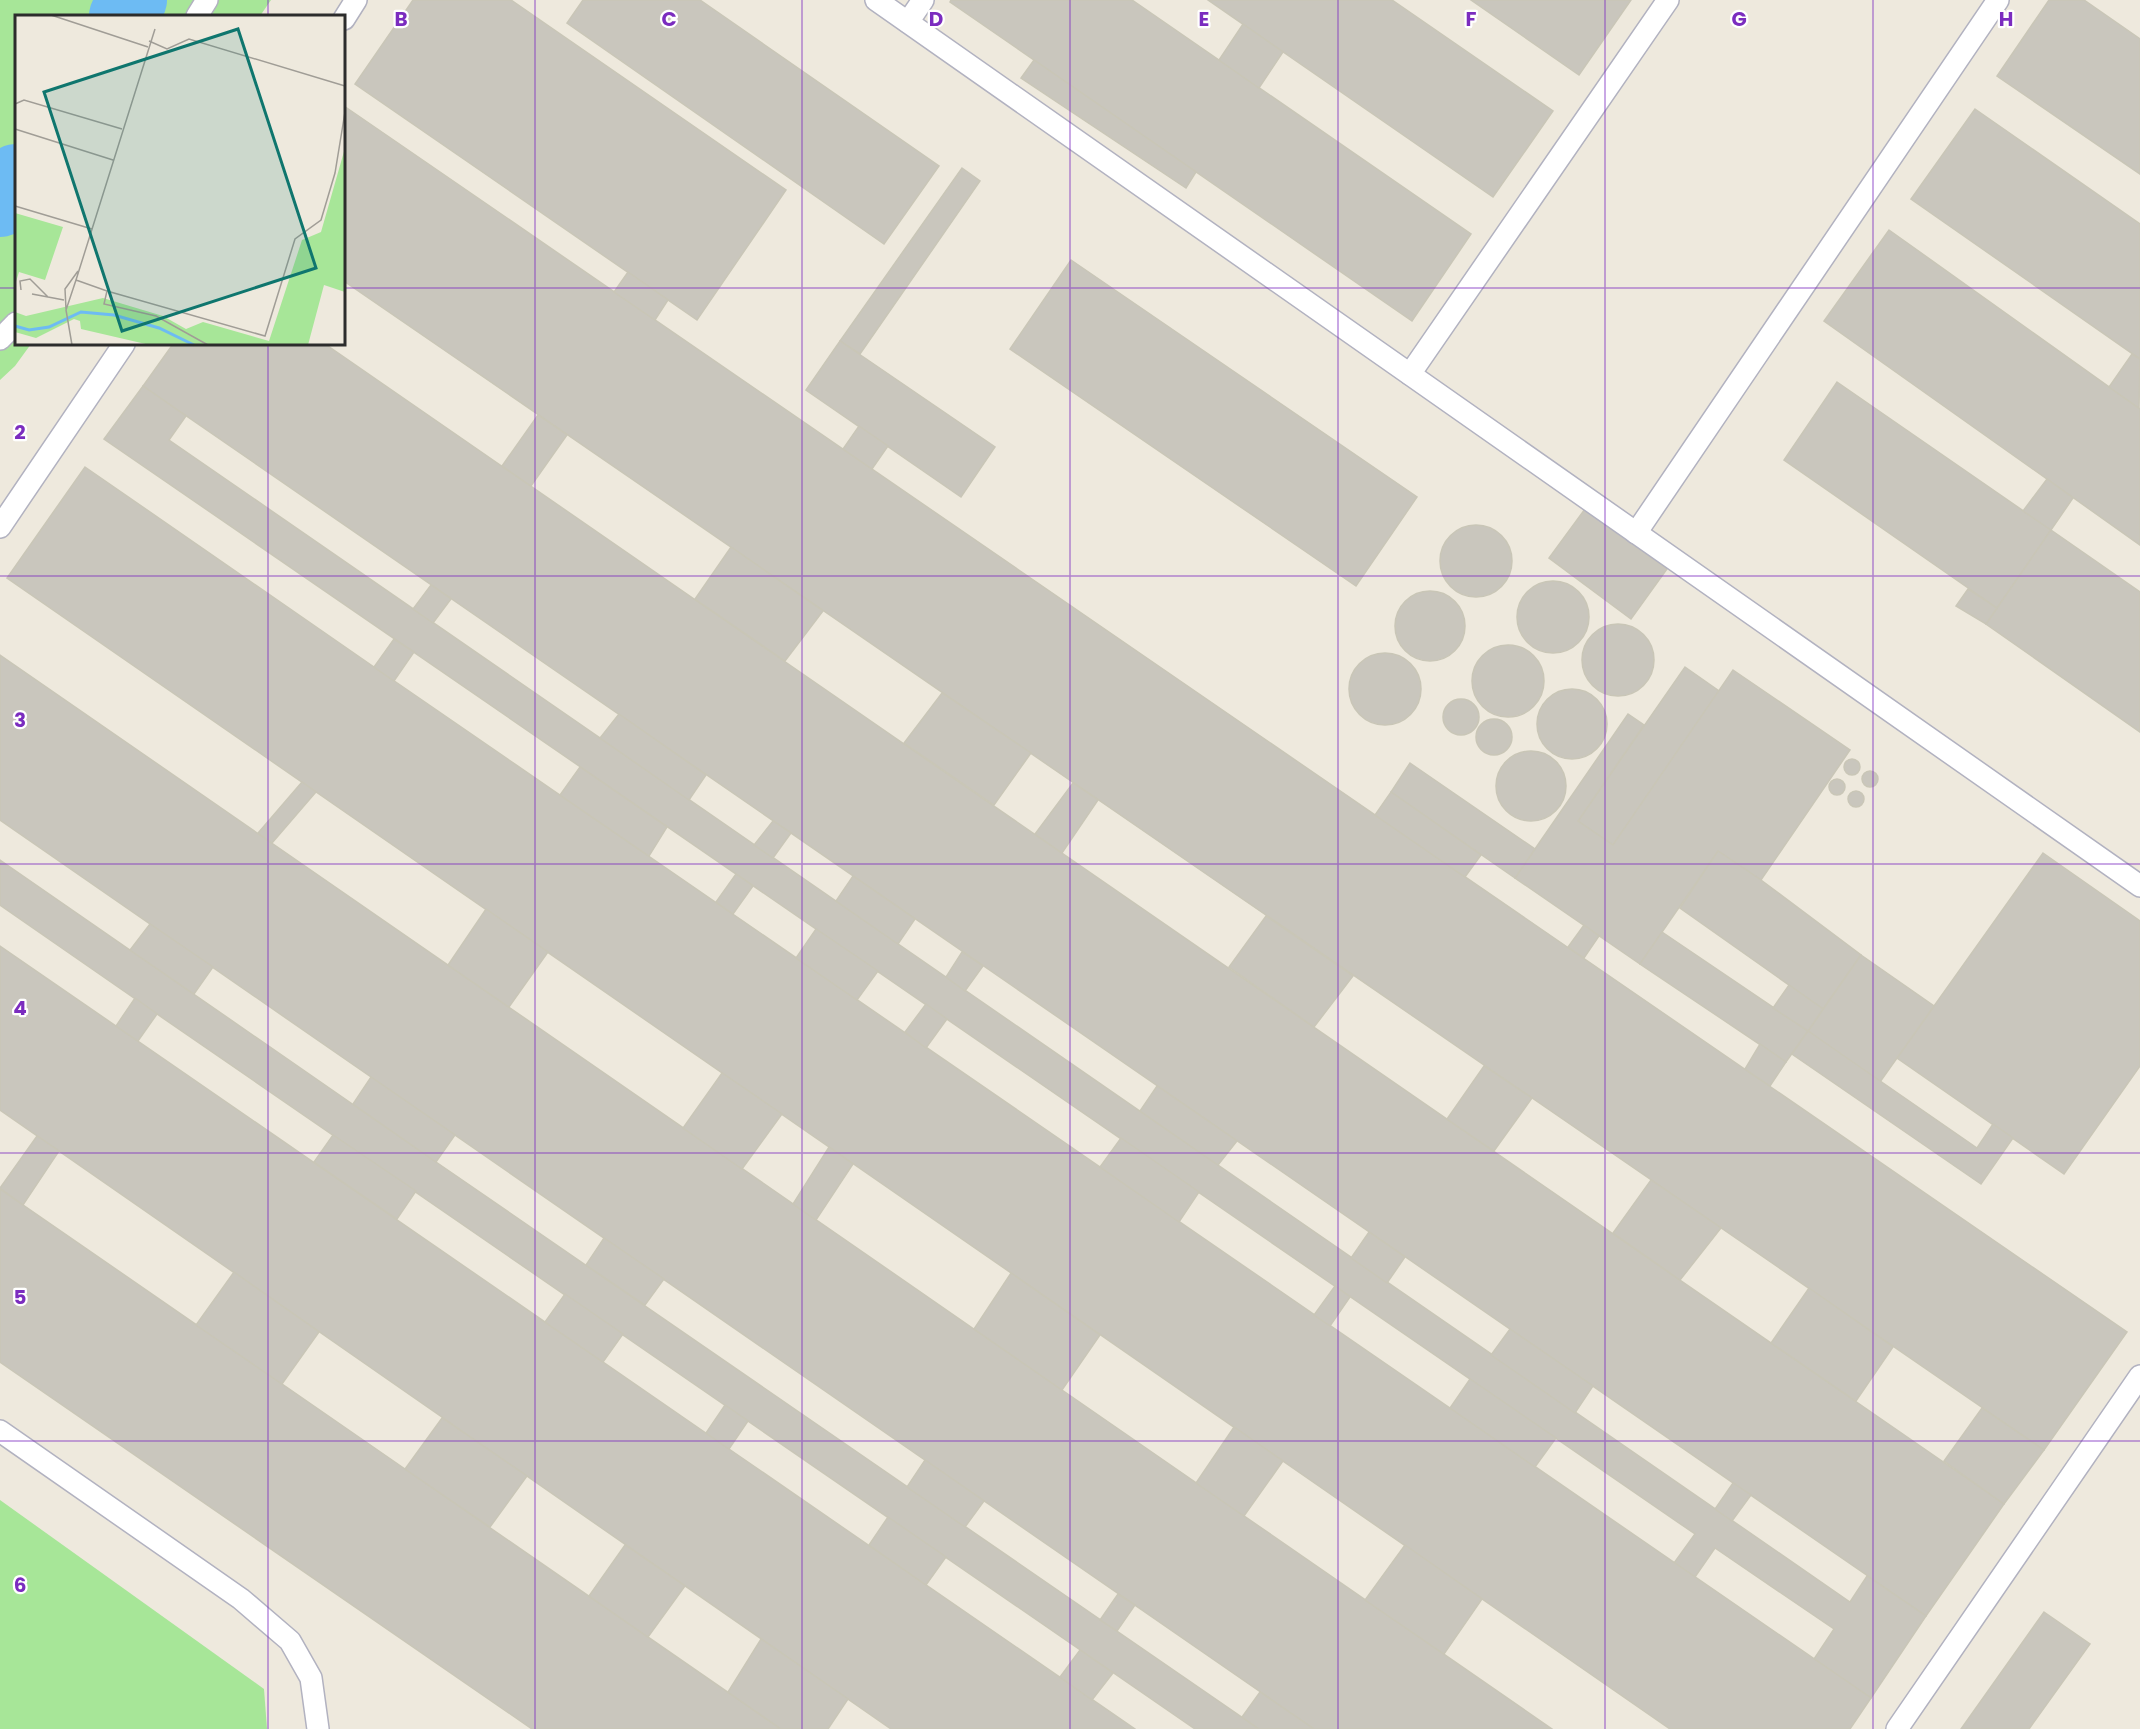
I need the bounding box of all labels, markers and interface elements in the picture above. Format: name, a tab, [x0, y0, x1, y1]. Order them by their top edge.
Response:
text: B	[394, 5, 408, 33]
text: C	[661, 5, 677, 33]
text: D	[929, 5, 943, 33]
text: E	[1199, 5, 1209, 33]
text: F	[1466, 5, 1477, 33]
text: G	[1731, 5, 1747, 33]
text: H	[1999, 5, 2013, 33]
inset map	[15, 15, 345, 345]
text: 2	[14, 418, 26, 446]
text: 3	[14, 706, 26, 734]
text: 4	[13, 994, 27, 1022]
text: 5	[14, 1283, 27, 1311]
text: 6	[14, 1571, 26, 1599]

